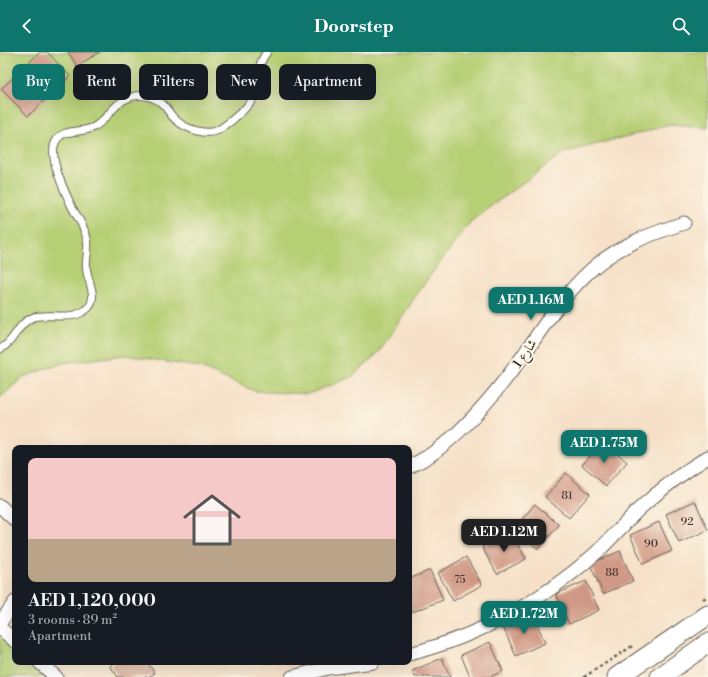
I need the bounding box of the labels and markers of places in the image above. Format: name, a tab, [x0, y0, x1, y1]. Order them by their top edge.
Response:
pin: AED 1.16M	[485, 287, 577, 321]
pin: AED 1.75M	[558, 430, 650, 464]
pin: AED 1.12M	[458, 519, 550, 553]
pin: AED 1.72M	[478, 601, 570, 635]

